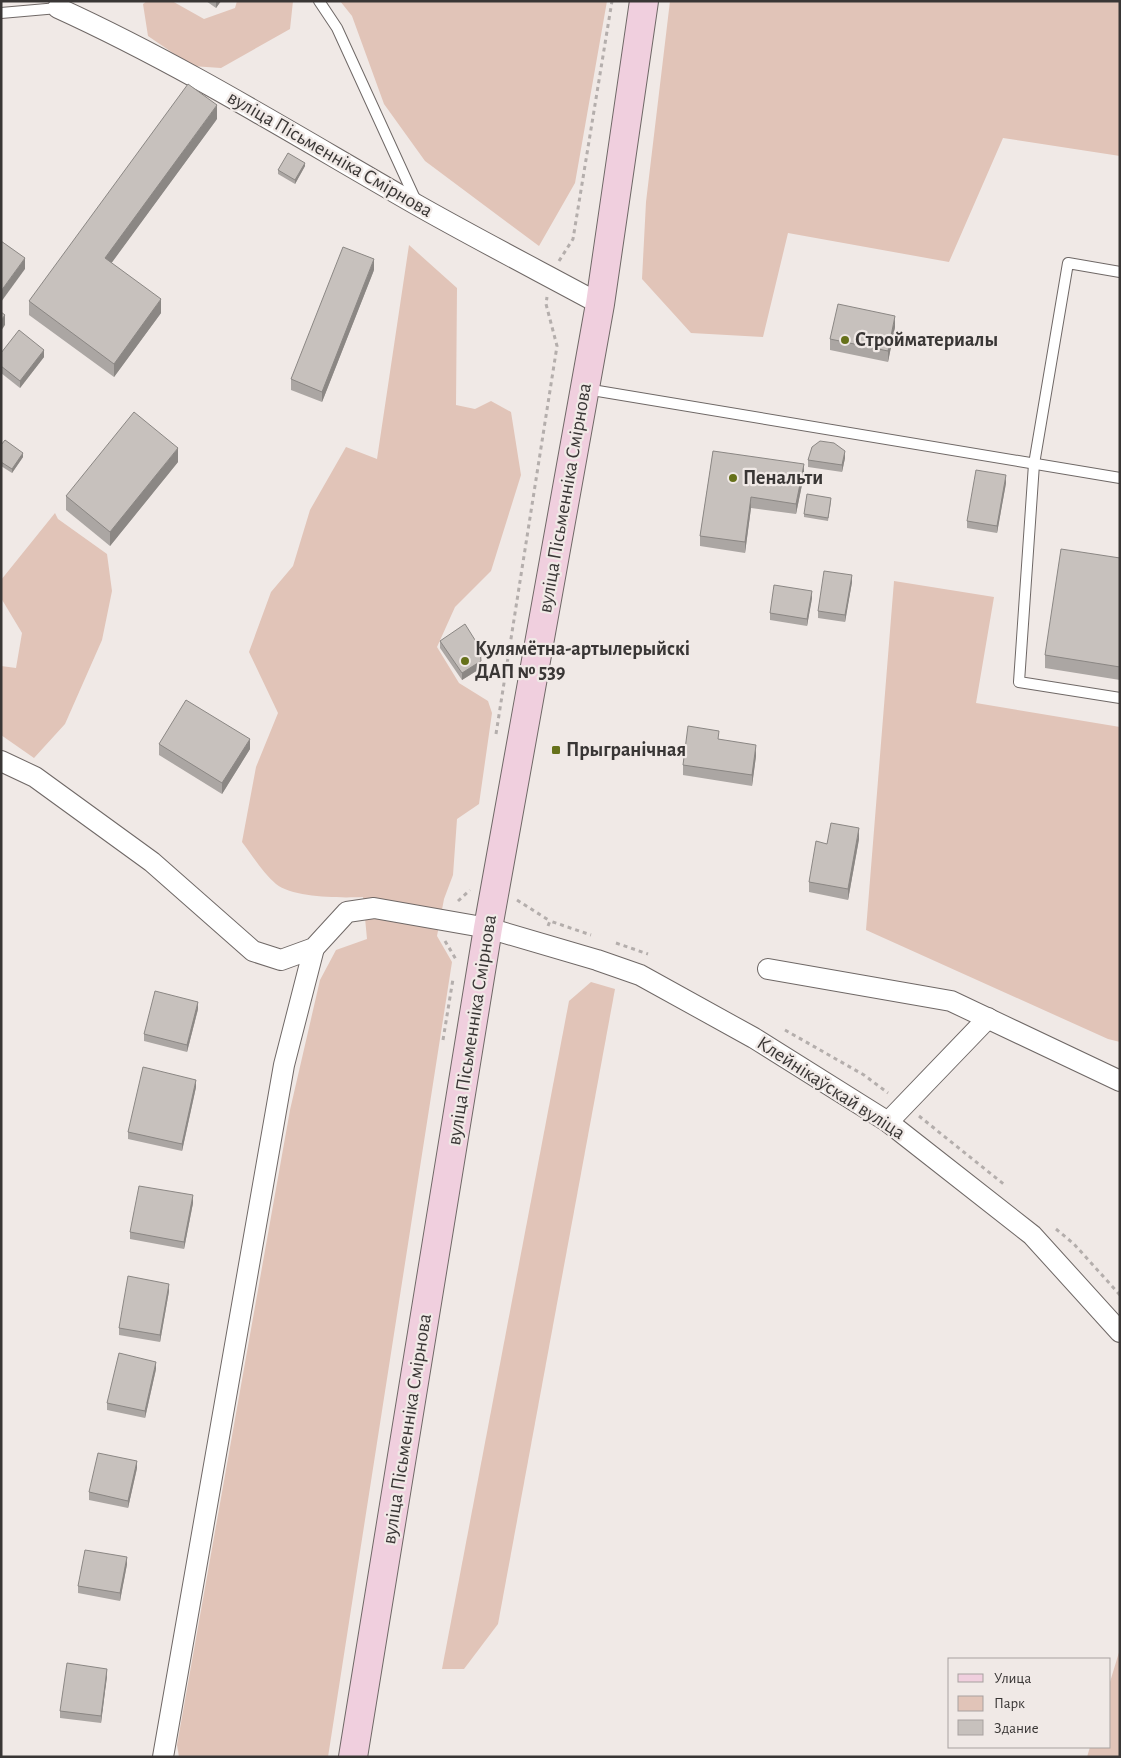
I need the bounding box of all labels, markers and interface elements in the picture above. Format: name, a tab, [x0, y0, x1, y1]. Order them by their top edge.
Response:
street label: вуліца Пісьменніка Смірнова	[224, 87, 436, 221]
place label: Стройматериалы	[855, 330, 998, 350]
marker: Стройматериалы	[839, 334, 851, 346]
street label: вуліца Пісьменніка Смірнова	[535, 381, 595, 615]
place label: Пенальти	[743, 468, 823, 488]
marker: Пенальти	[727, 472, 739, 484]
place label: Кулямётна-артылерыйскі ДАП № 539	[475, 639, 690, 682]
marker: Кулямётна-артылерыйскі ДАП № 539	[459, 655, 471, 667]
place label: Прыгранічная	[566, 740, 686, 760]
marker: Прыгранічная	[550, 744, 562, 756]
street label: вуліца Пісьменніка Смірнова	[444, 913, 500, 1147]
street label: Клейнікаўскай вуліца	[753, 1033, 909, 1143]
street label: вуліца Пісьменніка Смірнова	[379, 1312, 435, 1546]
legend	[948, 1658, 1111, 1748]
text: Улица	[994, 1671, 1031, 1686]
text: Парк	[994, 1696, 1025, 1711]
text: Здание	[994, 1721, 1039, 1736]

